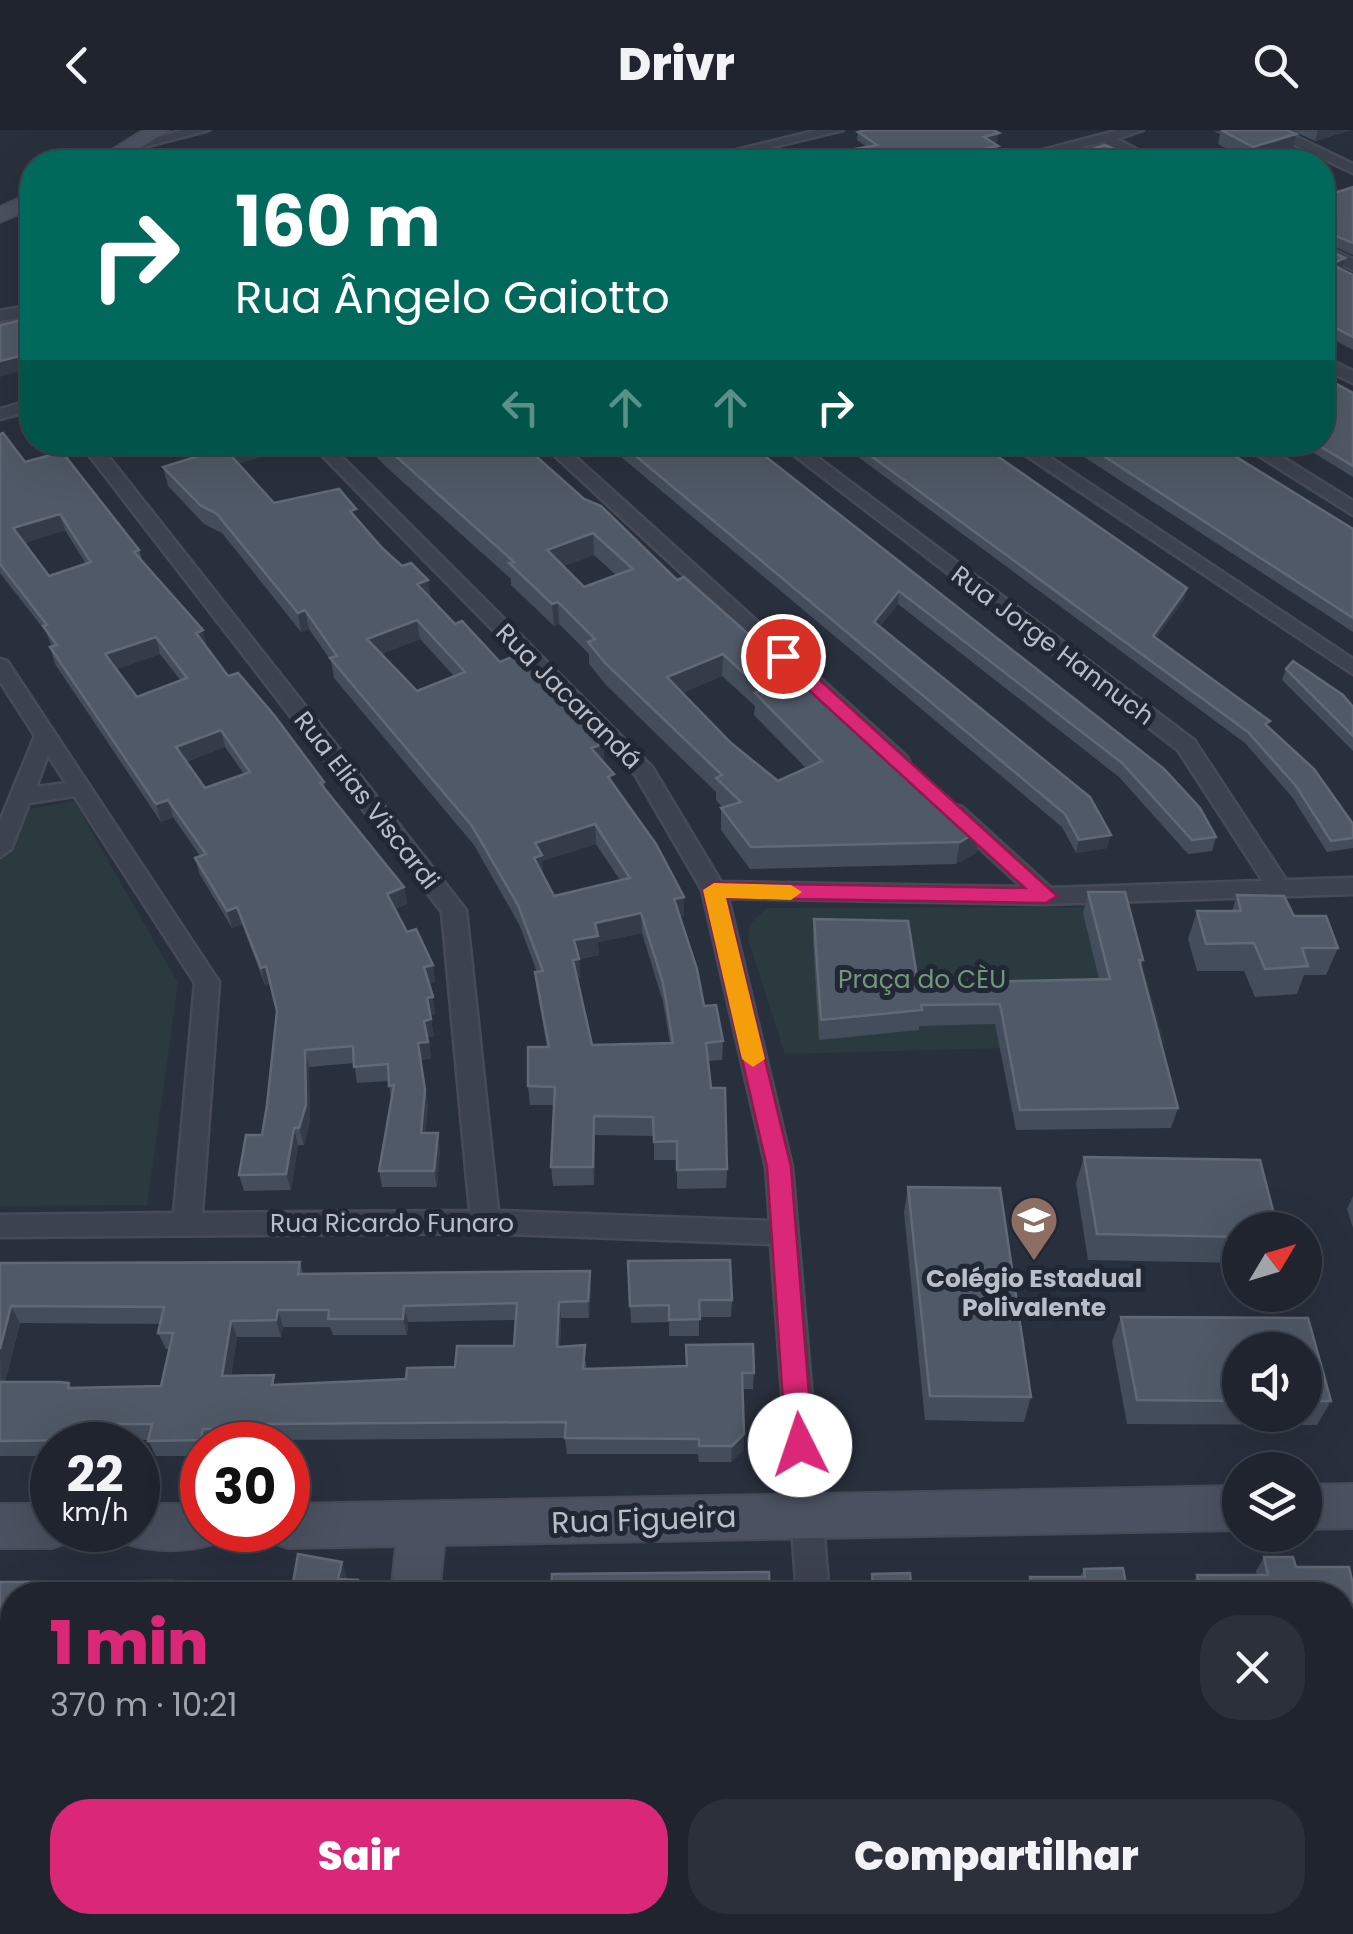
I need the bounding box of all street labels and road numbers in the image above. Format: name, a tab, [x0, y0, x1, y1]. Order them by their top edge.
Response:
street label: Rua Jorge Hannuch	[944, 557, 1161, 733]
street label: Rua Jacarandá	[488, 616, 649, 777]
street label: Rua Elias Viscardi	[286, 704, 447, 897]
street label: Rua Ricardo Funaro	[270, 1206, 514, 1241]
street label: Rua Figueira	[551, 1495, 737, 1544]

